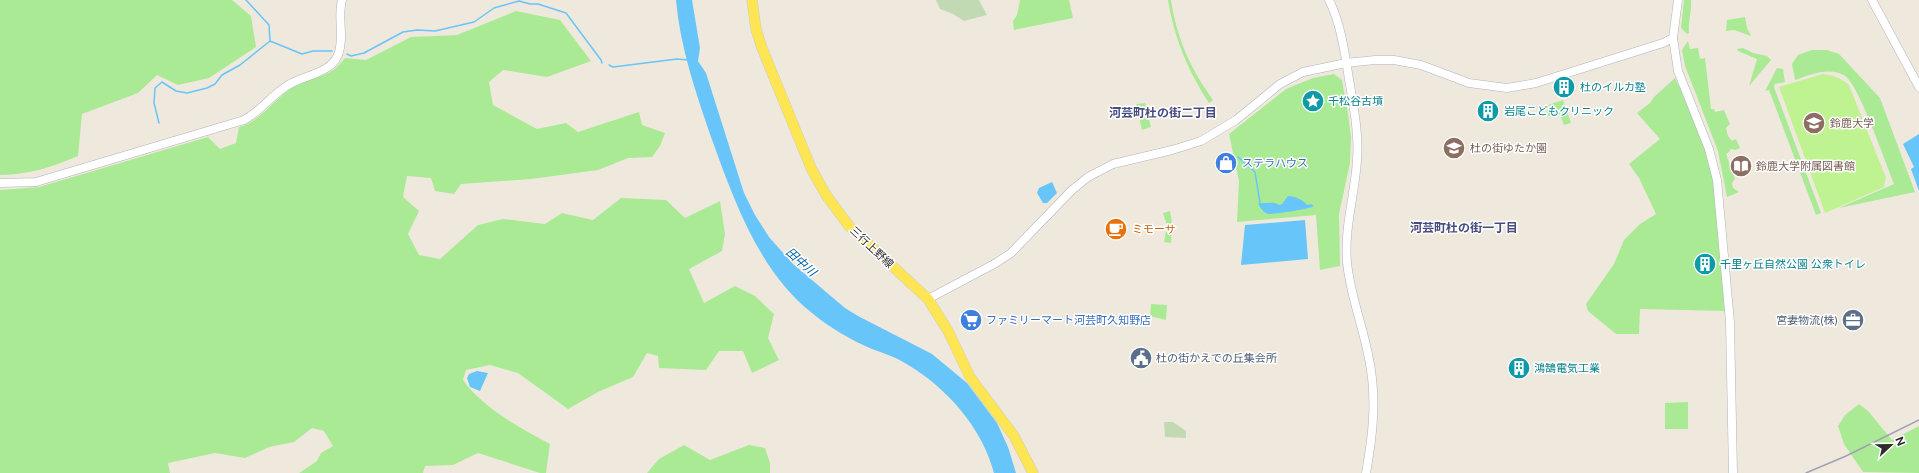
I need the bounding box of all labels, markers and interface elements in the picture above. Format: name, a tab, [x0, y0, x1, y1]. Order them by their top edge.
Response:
building icon: 杜のイルカ塾	[1551, 74, 1577, 100]
place label: 杜のイルカ塾	[1580, 81, 1646, 93]
place icon: 千松谷古墳	[1300, 88, 1326, 114]
place label: 千松谷古墳	[1328, 95, 1383, 107]
building icon: 岩尾こどもクリニック	[1475, 98, 1501, 124]
place label: 岩尾こどもクリニック	[1504, 105, 1614, 117]
district label: 河芸町杜の街二丁目	[1109, 106, 1217, 120]
school or university icon: 鈴鹿大学	[1801, 110, 1827, 136]
place label: 鈴鹿大学	[1830, 117, 1874, 129]
school or university icon: 杜の街ゆたか園	[1441, 135, 1467, 161]
place label: 杜の街ゆたか園	[1470, 142, 1547, 154]
shop icon: ステラハウス	[1213, 150, 1239, 176]
library icon: 鈴鹿大学附属図書館	[1728, 153, 1754, 179]
place label: ステラハウス	[1242, 157, 1308, 169]
place label: 鈴鹿大学附属図書館	[1756, 160, 1855, 172]
cafe icon: ミモーサ	[1103, 216, 1129, 242]
district label: 河芸町杜の街一丁目	[1410, 221, 1518, 235]
place label: ミモーサ	[1132, 223, 1176, 235]
street label: 三行上野線	[848, 224, 896, 270]
water label: 田中川	[783, 245, 821, 281]
building icon: 千里ヶ丘自然公園 公衆トイレ	[1692, 251, 1718, 277]
place label: 千里ヶ丘自然公園 公衆トイレ	[1720, 258, 1866, 270]
supermarket icon: ファミリーマート河芸町久知野店	[958, 307, 984, 333]
office icon: 宮妻物流(株)	[1840, 307, 1866, 333]
place label: ファミリーマート河芸町久知野店	[986, 314, 1151, 326]
place label: 宮妻物流(株)	[1776, 314, 1838, 326]
public building icon: 杜の街かえでの丘集会所	[1128, 345, 1154, 371]
place label: 杜の街かえでの丘集会所	[1156, 352, 1278, 364]
building icon: 鴻鵠電気工業	[1506, 355, 1532, 381]
place label: 鴻鵠電気工業	[1534, 362, 1600, 374]
north arrow	[1871, 425, 1911, 465]
text: N	[1893, 435, 1907, 447]

